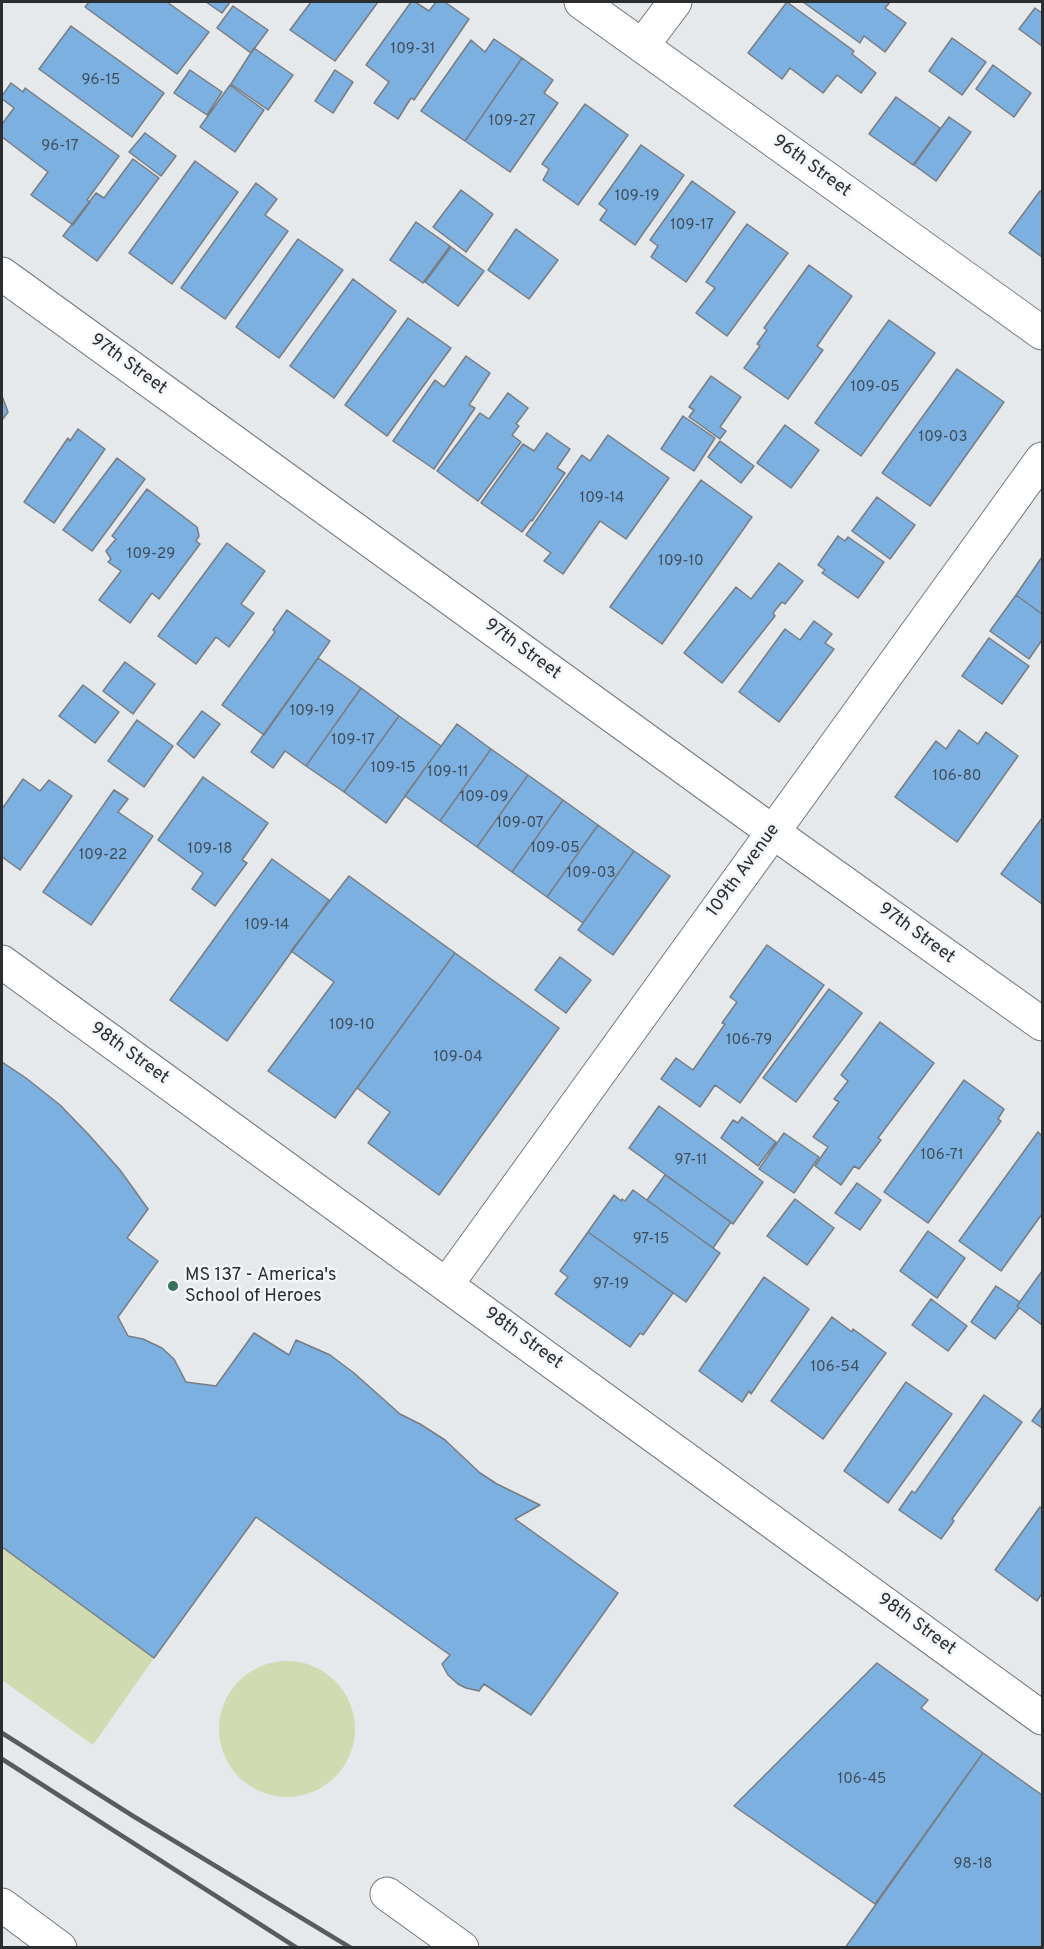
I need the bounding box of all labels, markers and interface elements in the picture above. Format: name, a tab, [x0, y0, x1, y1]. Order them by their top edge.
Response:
house number: 109-31	[391, 41, 435, 59]
house number: 96-15	[82, 72, 120, 90]
house number: 109-27	[488, 113, 536, 131]
street label: 96th Street	[767, 131, 855, 203]
house number: 96-17	[41, 138, 79, 156]
house number: 109-19	[615, 188, 659, 206]
house number: 109-17	[670, 217, 714, 235]
street label: 97th Street	[85, 330, 171, 400]
house number: 109-05	[850, 379, 900, 397]
house number: 109-03	[919, 429, 967, 447]
house number: 109-14	[580, 490, 624, 508]
house number: 109-29	[127, 546, 175, 564]
house number: 109-10	[658, 553, 704, 571]
street label: 97th Street	[479, 615, 565, 685]
house number: 109-19	[290, 703, 334, 721]
house number: 109-17	[331, 732, 375, 750]
house number: 109-15	[370, 760, 416, 778]
house number: 109-11	[427, 764, 469, 782]
house number: 106-80	[933, 768, 981, 786]
house number: 109-09	[460, 789, 508, 807]
house number: 109-07	[496, 815, 544, 833]
street label: 109th Avenue	[703, 820, 785, 922]
house number: 109-05	[530, 840, 580, 858]
house number: 109-18	[188, 841, 232, 859]
house number: 109-22	[79, 847, 127, 865]
house number: 109-03	[567, 865, 615, 883]
street label: 97th Street	[873, 899, 959, 969]
house number: 109-14	[245, 917, 289, 935]
house number: 109-10	[329, 1017, 375, 1035]
street label: 98th Street	[86, 1018, 172, 1090]
house number: 106-79	[726, 1032, 772, 1050]
house number: 109-04	[433, 1049, 483, 1067]
house number: 106-71	[920, 1147, 964, 1165]
house number: 97-11	[675, 1152, 707, 1170]
house number: 97-15	[633, 1231, 669, 1249]
place label: MS 137 - America's School of Heroes	[185, 1265, 337, 1308]
house number: 97-19	[593, 1276, 629, 1294]
marker: MS 137 - America's School of Heroes	[166, 1279, 180, 1293]
street label: 98th Street	[480, 1303, 566, 1375]
house number: 106-54	[810, 1359, 860, 1377]
street label: 98th Street	[873, 1589, 959, 1661]
house number: 106-45	[838, 1771, 886, 1789]
house number: 98-18	[954, 1856, 992, 1874]

